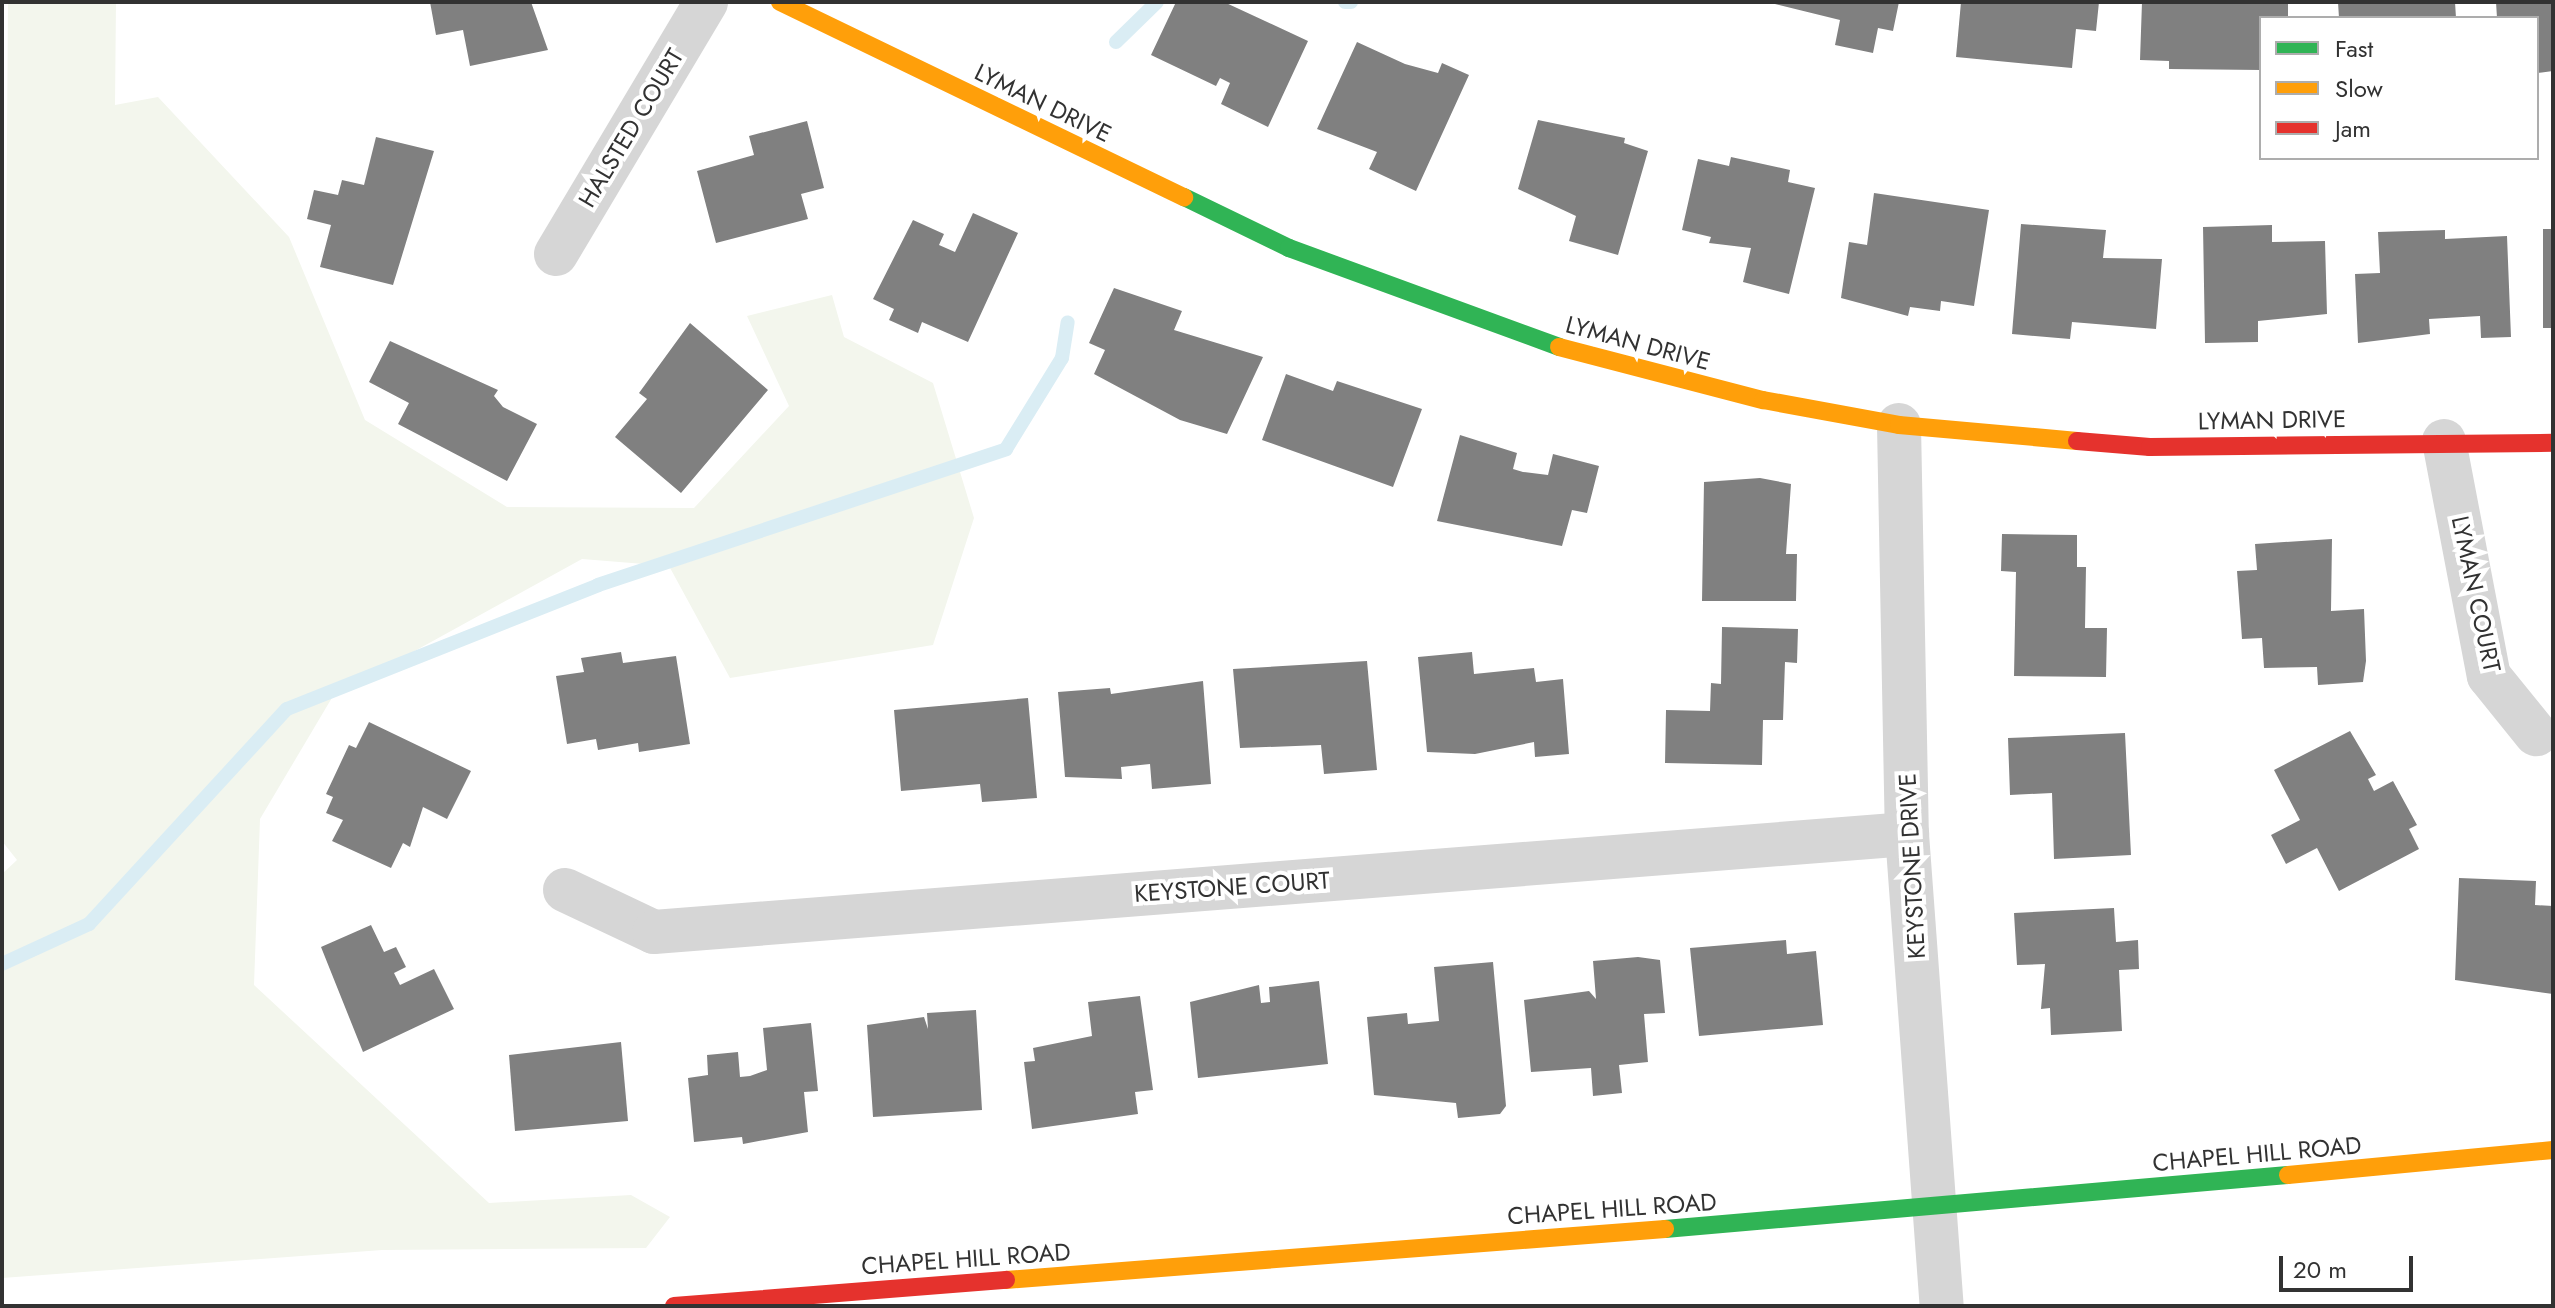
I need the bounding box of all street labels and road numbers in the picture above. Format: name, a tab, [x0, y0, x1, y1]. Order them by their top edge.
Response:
street label: HALSTED COURT	[572, 44, 690, 212]
street label: LYMAN DRIVE	[970, 58, 1116, 148]
street label: LYMAN DRIVE	[1563, 310, 1713, 376]
street label: LYMAN DRIVE	[2198, 404, 2346, 436]
street label: LYMAN COURT	[2445, 513, 2507, 675]
street label: KEYSTONE DRIVE	[1893, 772, 1931, 960]
street label: KEYSTONE COURT	[1133, 866, 1331, 908]
street label: CHAPEL HILL ROAD	[2151, 1131, 2363, 1177]
street label: CHAPEL HILL ROAD	[1507, 1187, 1717, 1231]
street label: CHAPEL HILL ROAD	[861, 1237, 1071, 1281]

